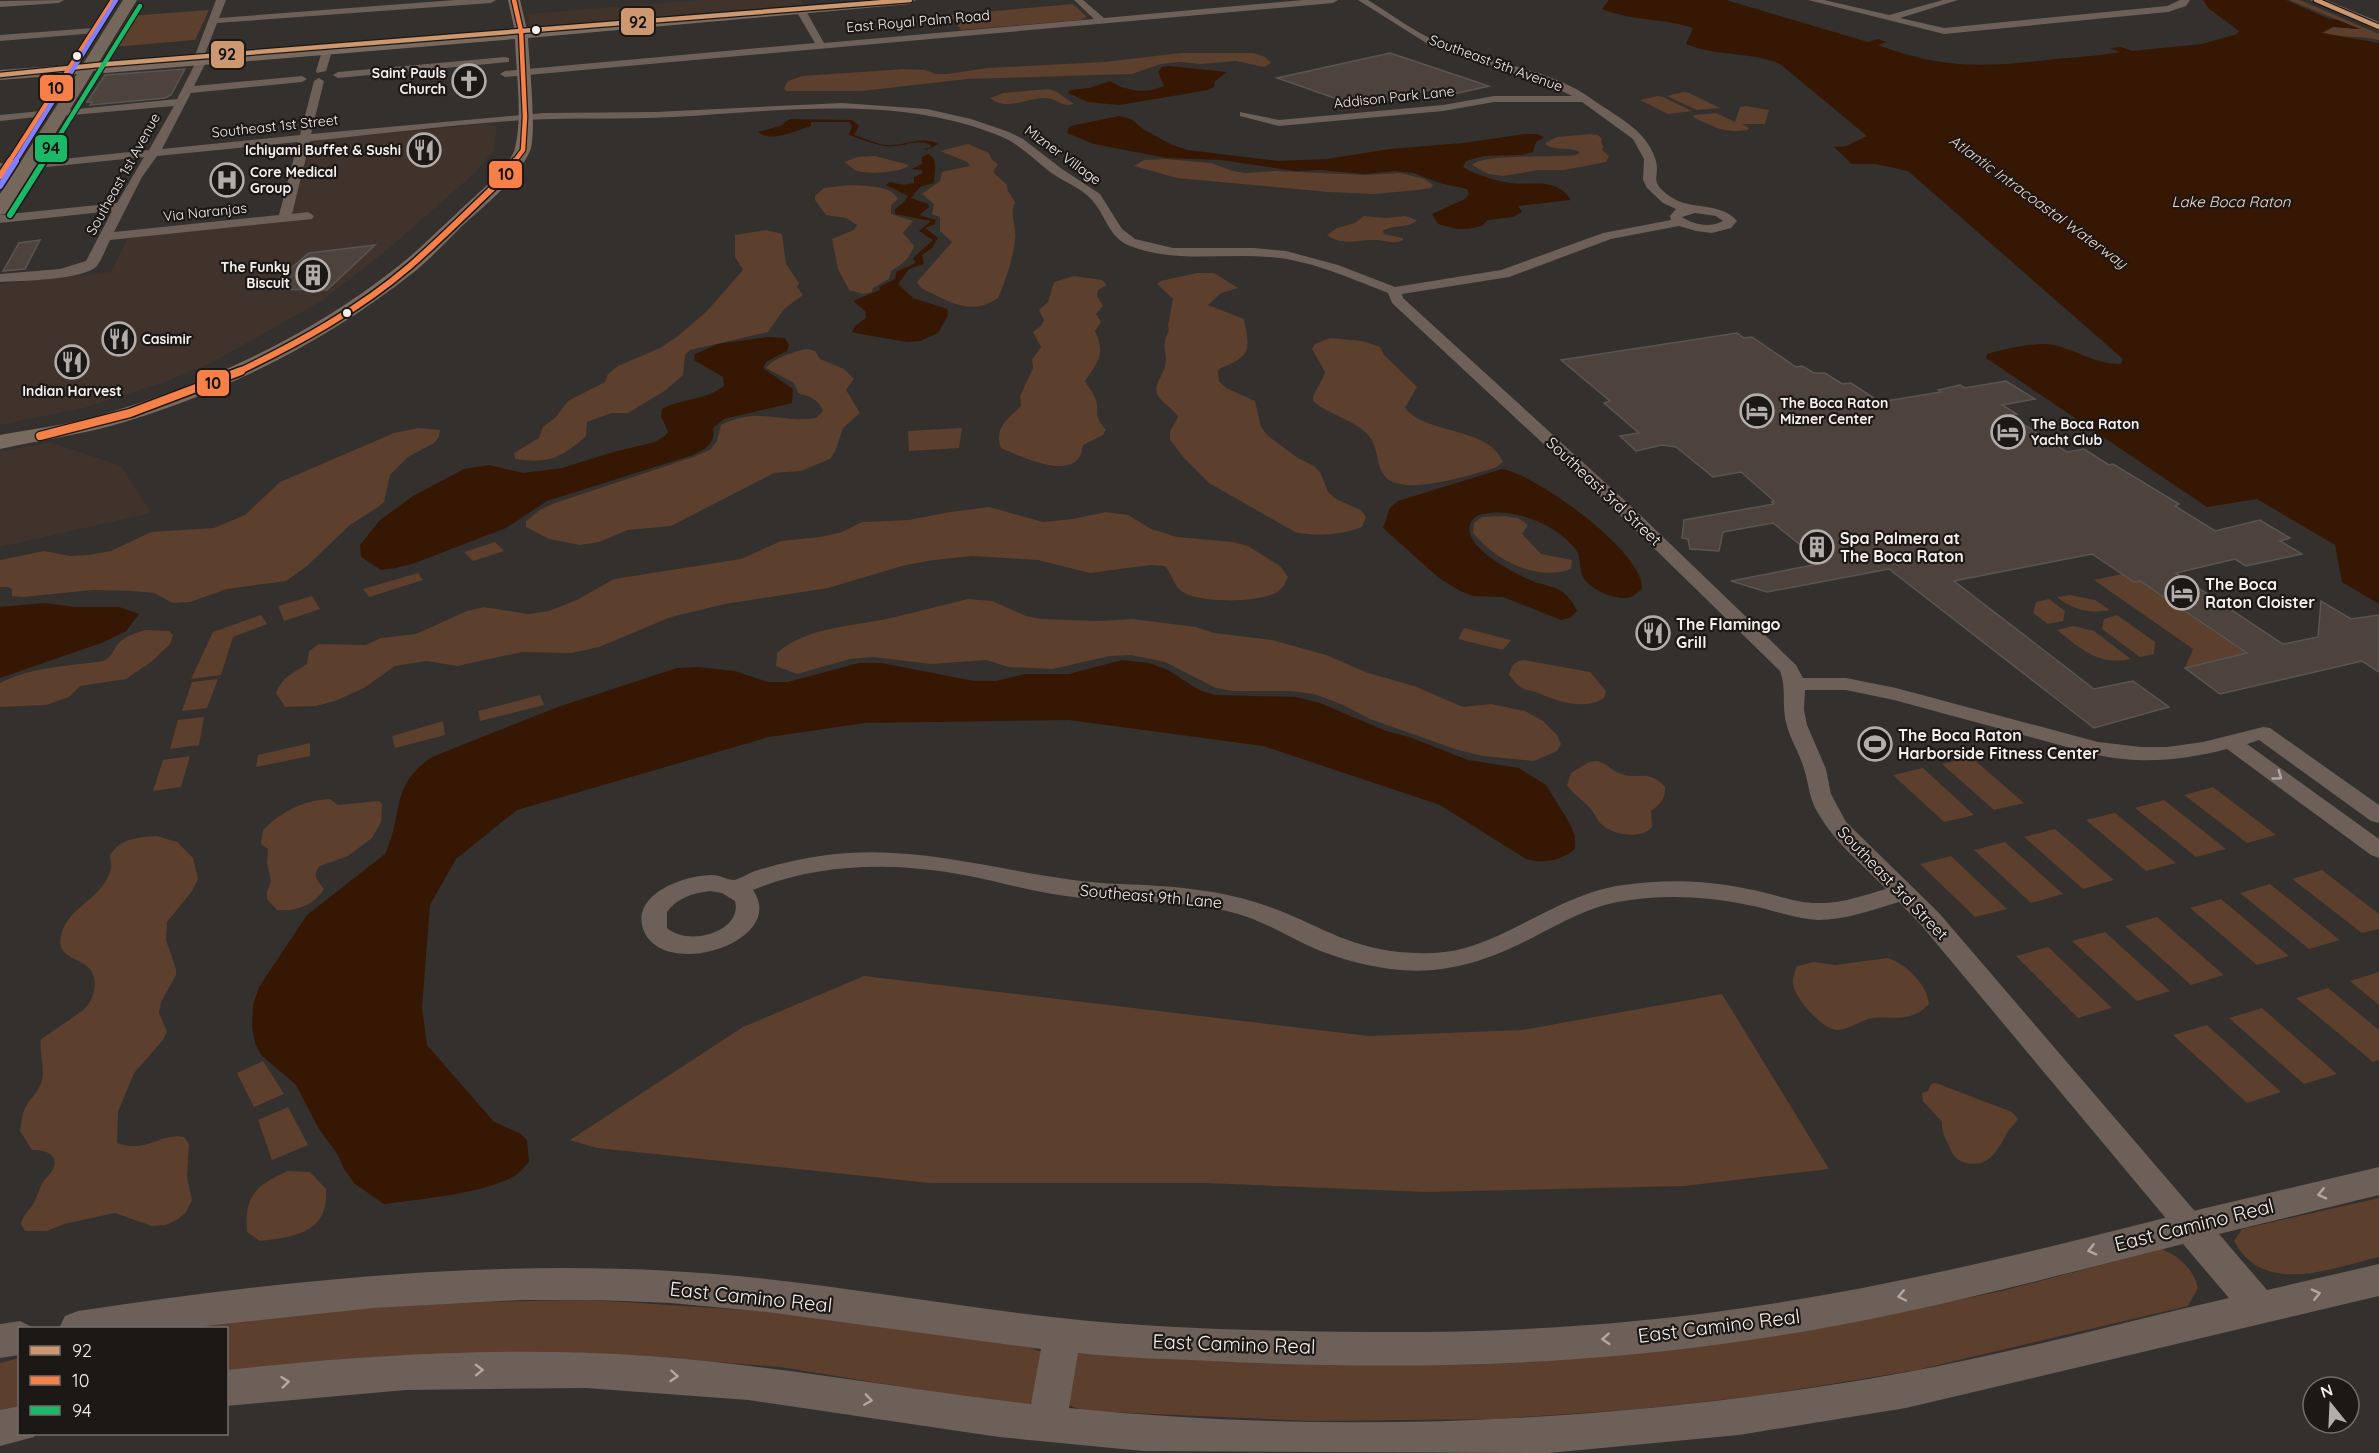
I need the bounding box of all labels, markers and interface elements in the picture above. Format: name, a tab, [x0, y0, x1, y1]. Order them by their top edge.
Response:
street label: East Royal Palm Road	[845, 6, 991, 36]
line badge: 92	[620, 7, 655, 36]
text: 92	[629, 12, 647, 32]
unlabelled marker	[530, 24, 542, 36]
street label: Southeast 5th Avenue	[1427, 30, 1565, 96]
line badge: 92	[210, 40, 245, 69]
text: 92	[218, 44, 236, 64]
unlabelled marker	[71, 50, 83, 62]
church icon: Saint Pauls Church	[451, 63, 487, 99]
place label: Saint Pauls Church	[372, 64, 446, 98]
line badge: 10	[39, 74, 74, 102]
text: 10	[48, 78, 64, 98]
street label: Addison Park Lane	[1333, 82, 1455, 112]
street label: Southeast 1st Avenue	[82, 110, 164, 238]
street label: Southeast 1st Street	[211, 110, 339, 142]
street label: Mizner Village	[1021, 121, 1105, 189]
water label: Atlantic Intracoastal Waterway	[1946, 131, 2132, 273]
restaurant icon: Ichiyami Buffet & Sushi	[406, 132, 442, 168]
line badge: 94	[34, 134, 68, 163]
text: 94	[42, 138, 61, 158]
place label: Ichiyami Buffet & Sushi	[245, 141, 401, 159]
line badge: 10	[488, 160, 523, 189]
hospital icon: Core Medical Group	[209, 162, 245, 198]
place label: Core Medical Group	[250, 163, 337, 197]
text: 10	[498, 164, 514, 184]
water label: Lake Boca Raton	[2171, 192, 2291, 211]
street label: Via Naranjas	[162, 199, 248, 225]
building icon: The Funky Biscuit	[295, 257, 331, 293]
place label: The Funky Biscuit	[220, 258, 290, 292]
unlabelled marker	[341, 307, 353, 319]
restaurant icon: Casimir	[101, 321, 137, 357]
place label: Casimir	[142, 330, 192, 348]
restaurant icon: Indian Harvest	[54, 344, 90, 380]
line badge: 10	[196, 369, 230, 397]
text: 10	[205, 373, 221, 393]
place label: Indian Harvest	[22, 382, 122, 400]
hotel icon: The Boca Raton Mizner Center	[1739, 393, 1775, 429]
place label: The Boca Raton Mizner Center	[1780, 394, 1888, 428]
hotel icon: The Boca Raton Yacht Club	[1990, 414, 2026, 450]
place label: The Boca Raton Yacht Club	[2031, 415, 2139, 449]
street label: Southeast 3rd Street	[1542, 432, 1666, 550]
place label: Spa Palmera at The Boca Raton	[1840, 528, 1964, 566]
building icon: Spa Palmera at The Boca Raton	[1799, 529, 1835, 565]
place label: The Boca Raton Cloister	[2205, 574, 2315, 612]
hotel icon: The Boca Raton Cloister	[2164, 575, 2200, 611]
place label: The Flamingo Grill	[1676, 614, 1781, 652]
restaurant icon: The Flamingo Grill	[1635, 615, 1671, 651]
place label: The Boca Raton Harborside Fitness Center	[1898, 725, 2099, 763]
sports icon: The Boca Raton Harborside Fitness Center	[1857, 726, 1893, 762]
one-way arrow	[2271, 768, 2282, 779]
street label: Southeast 3rd Street	[1834, 822, 1952, 944]
street label: Southeast 9th Lane	[1079, 880, 1223, 912]
one-way arrow	[2317, 1186, 2327, 1199]
street label: East Camino Real	[2112, 1193, 2276, 1256]
one-way arrow	[2087, 1243, 2097, 1256]
street label: East Camino Real	[669, 1276, 834, 1317]
one-way arrow	[1898, 1288, 1908, 1301]
one-way arrow	[2311, 1289, 2321, 1302]
street label: East Camino Real	[1636, 1303, 1802, 1348]
legend	[18, 1327, 228, 1435]
street label: East Camino Real	[1152, 1328, 1316, 1359]
one-way arrow	[1601, 1332, 1610, 1345]
text: 92	[72, 1339, 92, 1362]
one-way arrow	[475, 1364, 484, 1376]
text: 10	[72, 1369, 89, 1392]
one-way arrow	[670, 1369, 679, 1382]
north arrow	[2301, 1375, 2361, 1435]
one-way arrow	[280, 1376, 289, 1389]
text: N	[2318, 1379, 2335, 1402]
one-way arrow	[863, 1393, 872, 1405]
text: 94	[72, 1399, 92, 1422]

